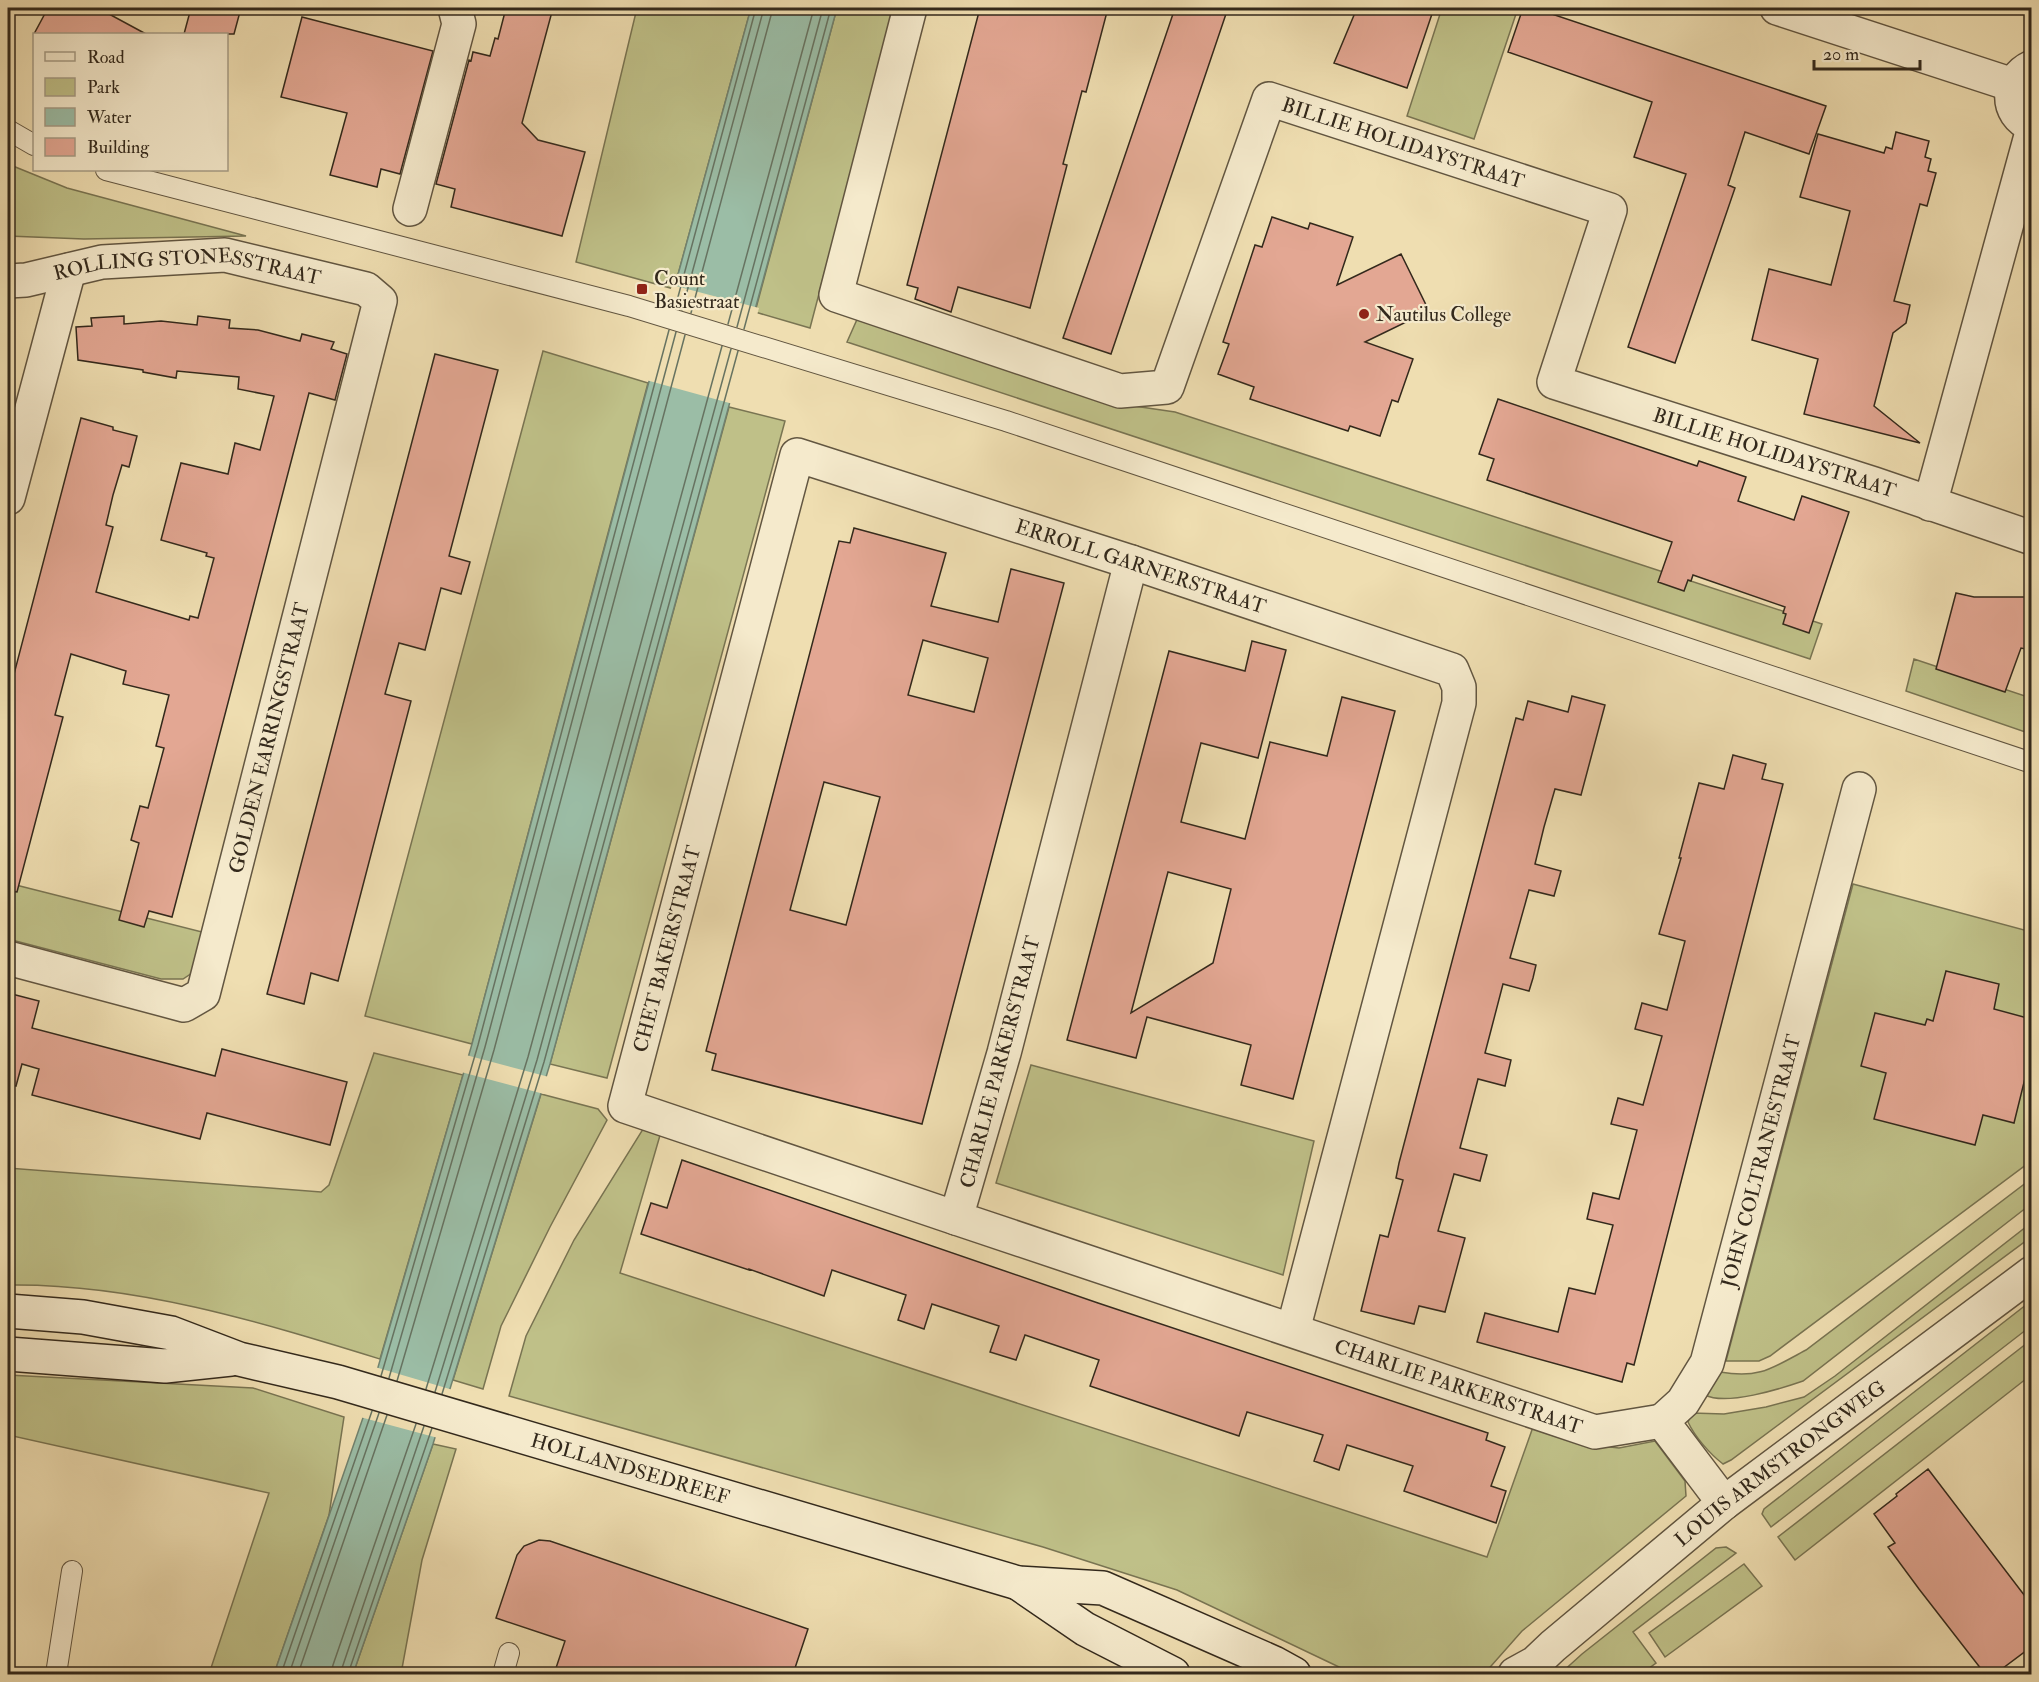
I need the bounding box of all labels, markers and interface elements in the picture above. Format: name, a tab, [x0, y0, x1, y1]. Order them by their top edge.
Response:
legend	[33, 33, 228, 171]
scale bar	[1814, 33, 1920, 71]
text: 20 m	[1823, 43, 1859, 66]
text: Road	[87, 46, 125, 69]
text: Park	[87, 76, 120, 99]
street label: BILLIE HOLIDAYSTRAAT	[1279, 92, 1528, 194]
text: Water	[86, 106, 131, 129]
text: Building	[87, 136, 150, 159]
street label: ROLLING STONESSTRAAT	[51, 242, 324, 290]
place label: Count Basiestraat	[654, 266, 740, 314]
marker: Count Basiestraat	[635, 282, 649, 296]
place label: Nautilus College	[1376, 302, 1511, 327]
marker: Nautilus College	[1357, 307, 1371, 321]
street label: BILLIE HOLIDAYSTRAAT	[1650, 402, 1900, 503]
street label: ERROLL GARNERSTRAAT	[1012, 513, 1269, 619]
street label: GOLDEN EARRINGSTRAAT	[223, 600, 315, 876]
street label: CHET BAKERSTRAAT	[627, 843, 706, 1055]
street label: CHARLIE PARKERSTRAAT	[954, 933, 1046, 1191]
street label: JOHN COLTRANESTRAAT	[1715, 1031, 1806, 1291]
street label: CHARLIE PARKERSTRAAT	[1331, 1333, 1586, 1440]
street label: LOUIS ARMSTRONGWEG	[1669, 1374, 1890, 1552]
street label: HOLLANDSEDREEF	[528, 1427, 733, 1510]

